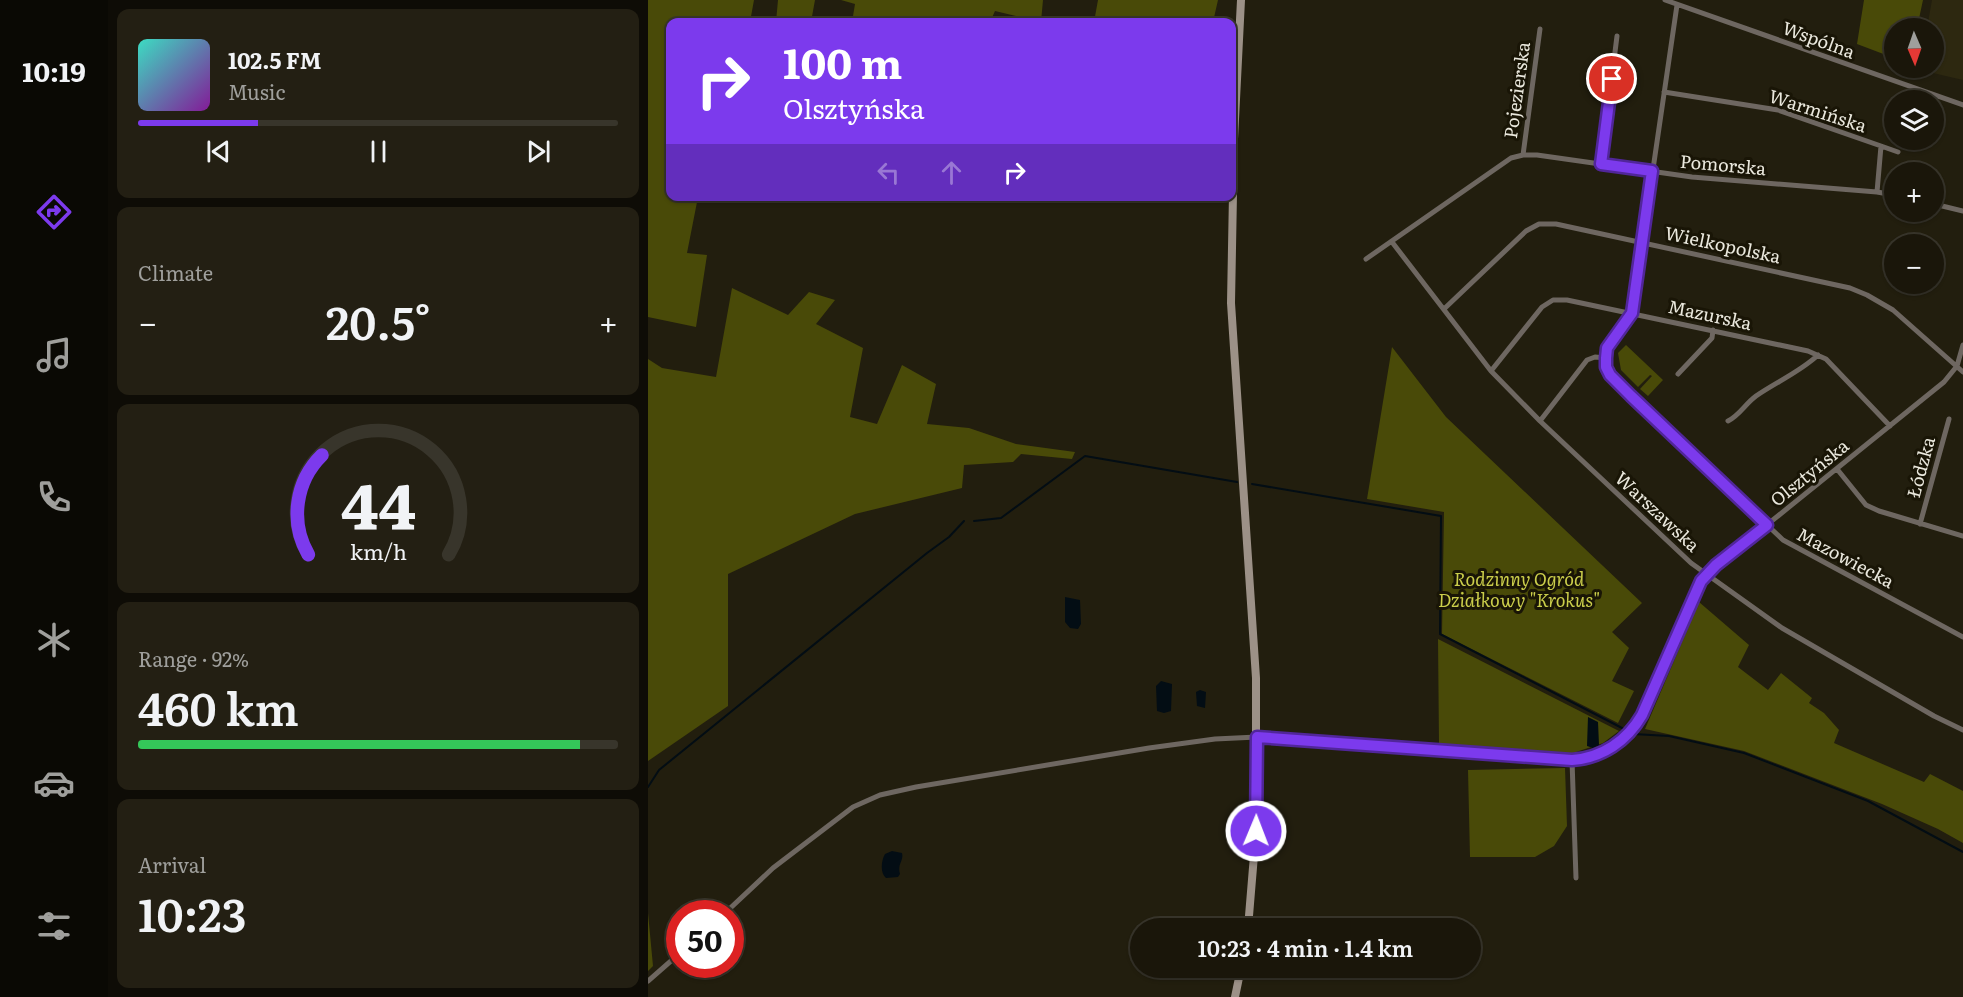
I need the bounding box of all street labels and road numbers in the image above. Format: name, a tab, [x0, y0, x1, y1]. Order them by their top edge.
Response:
street label: Wspólna	[1779, 13, 1859, 65]
street label: Pojezierska	[1496, 40, 1536, 140]
street label: Warmińska	[1766, 81, 1871, 139]
street label: Pomorska	[1679, 147, 1767, 181]
street label: Wielkopolska	[1663, 219, 1784, 270]
street label: Mazurska	[1666, 292, 1755, 336]
street label: Olsztyńska	[1764, 432, 1854, 512]
street label: Łódzka	[1899, 433, 1941, 501]
street label: Warszawska	[1609, 464, 1707, 558]
street label: Mazowiecka	[1792, 520, 1900, 594]

